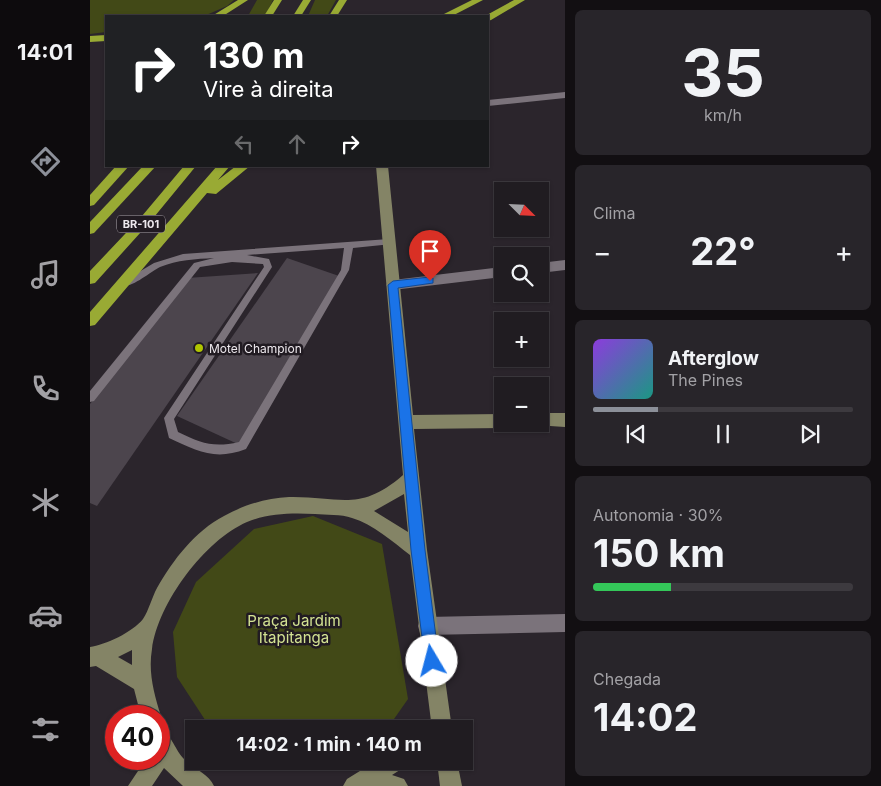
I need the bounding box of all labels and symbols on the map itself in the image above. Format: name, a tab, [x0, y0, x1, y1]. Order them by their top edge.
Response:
north arrow	[494, 182, 549, 238]
road number: BR-101	[117, 215, 165, 232]
pin	[409, 230, 451, 281]
place label: Motel Champion	[209, 341, 302, 356]
marker: Motel Champion	[193, 342, 205, 354]
park label: Praça Jardim Itapitanga	[247, 611, 341, 647]
position arrow	[405, 634, 457, 686]
speed limit sign: 40	[105, 705, 170, 770]

